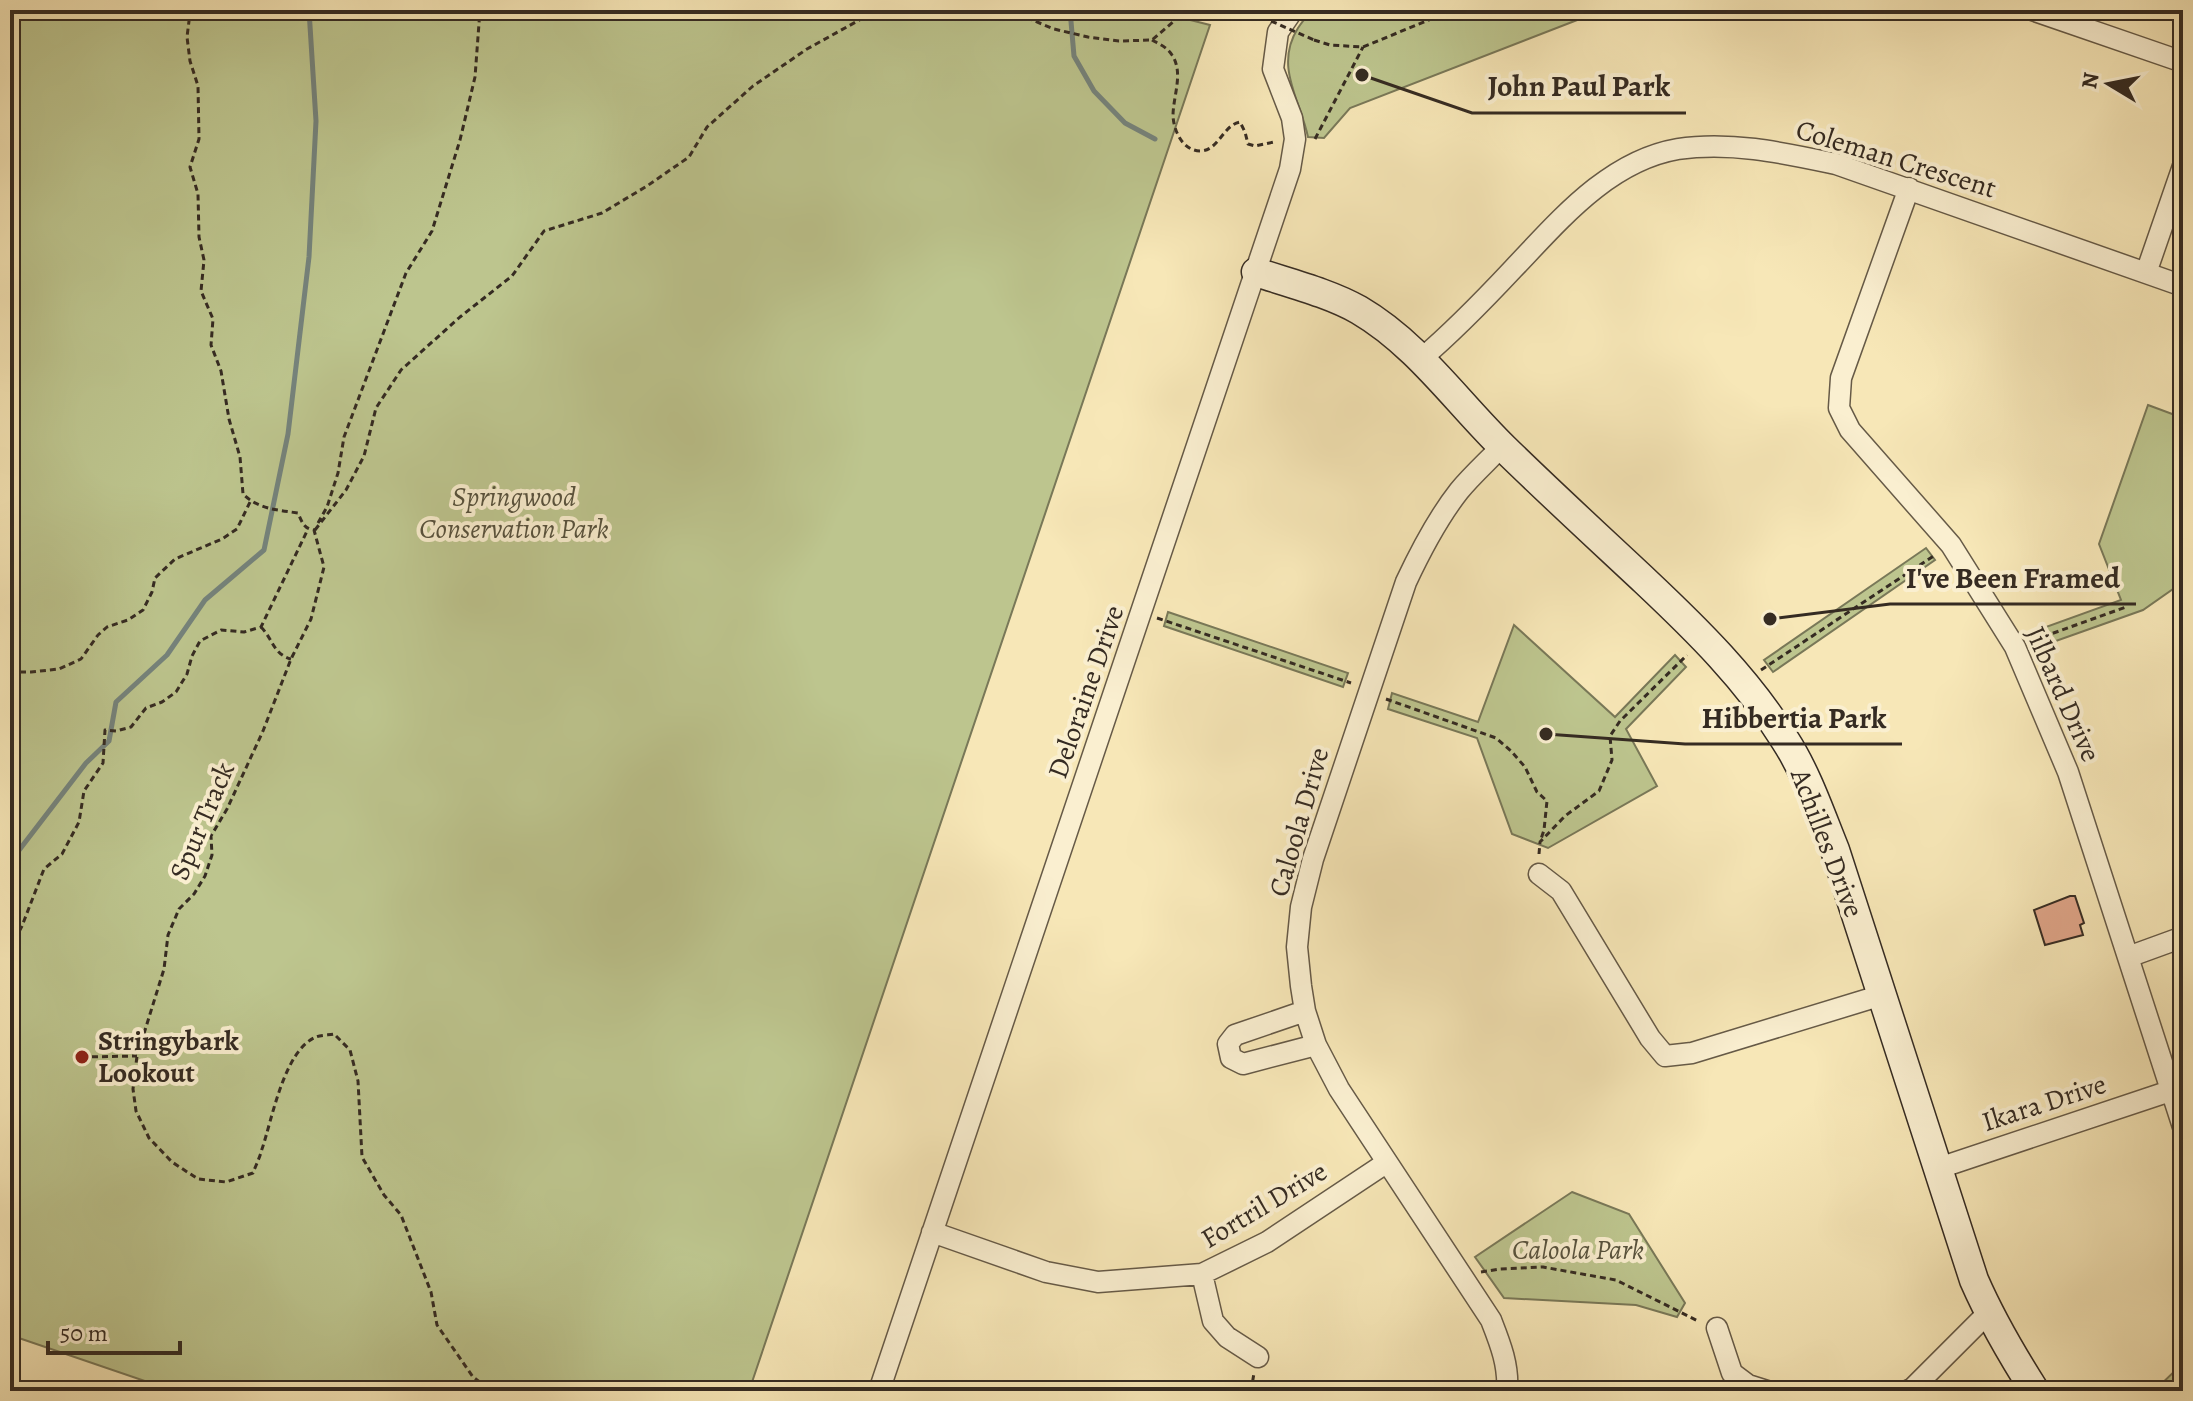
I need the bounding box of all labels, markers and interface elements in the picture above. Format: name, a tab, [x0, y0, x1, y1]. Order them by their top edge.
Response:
north arrow	[2069, 44, 2149, 124]
callout: John Paul Park	[1472, 59, 1686, 113]
text: John Paul Park	[1488, 66, 1671, 106]
text: N	[2074, 70, 2106, 91]
street label: Coleman Crescent	[1791, 111, 2001, 207]
park label: Springwood Conservation Park	[419, 478, 609, 548]
callout: I've Been Framed	[1890, 550, 2136, 604]
text: I've Been Framed	[1906, 558, 2121, 598]
street label: Deloraine Drive	[1039, 600, 1133, 784]
street label: Jilbard Drive	[2016, 620, 2110, 768]
callout: Hibbertia Park	[1685, 690, 1902, 744]
text: Hibbertia Park	[1701, 698, 1887, 738]
street label: Caloola Drive	[1260, 743, 1338, 901]
street label: Spur Track	[160, 756, 244, 886]
street label: Achilles Drive	[1781, 762, 1873, 923]
place label: Stringybark Lookout	[98, 1022, 239, 1092]
marker: Stringybark Lookout	[73, 1048, 91, 1066]
street label: Ikara Drive	[1977, 1065, 2111, 1141]
street label: Fortril Drive	[1194, 1152, 1334, 1258]
park label: Caloola Park	[1512, 1231, 1644, 1269]
scale bar	[48, 1305, 180, 1355]
text: 50 m	[60, 1317, 108, 1349]

